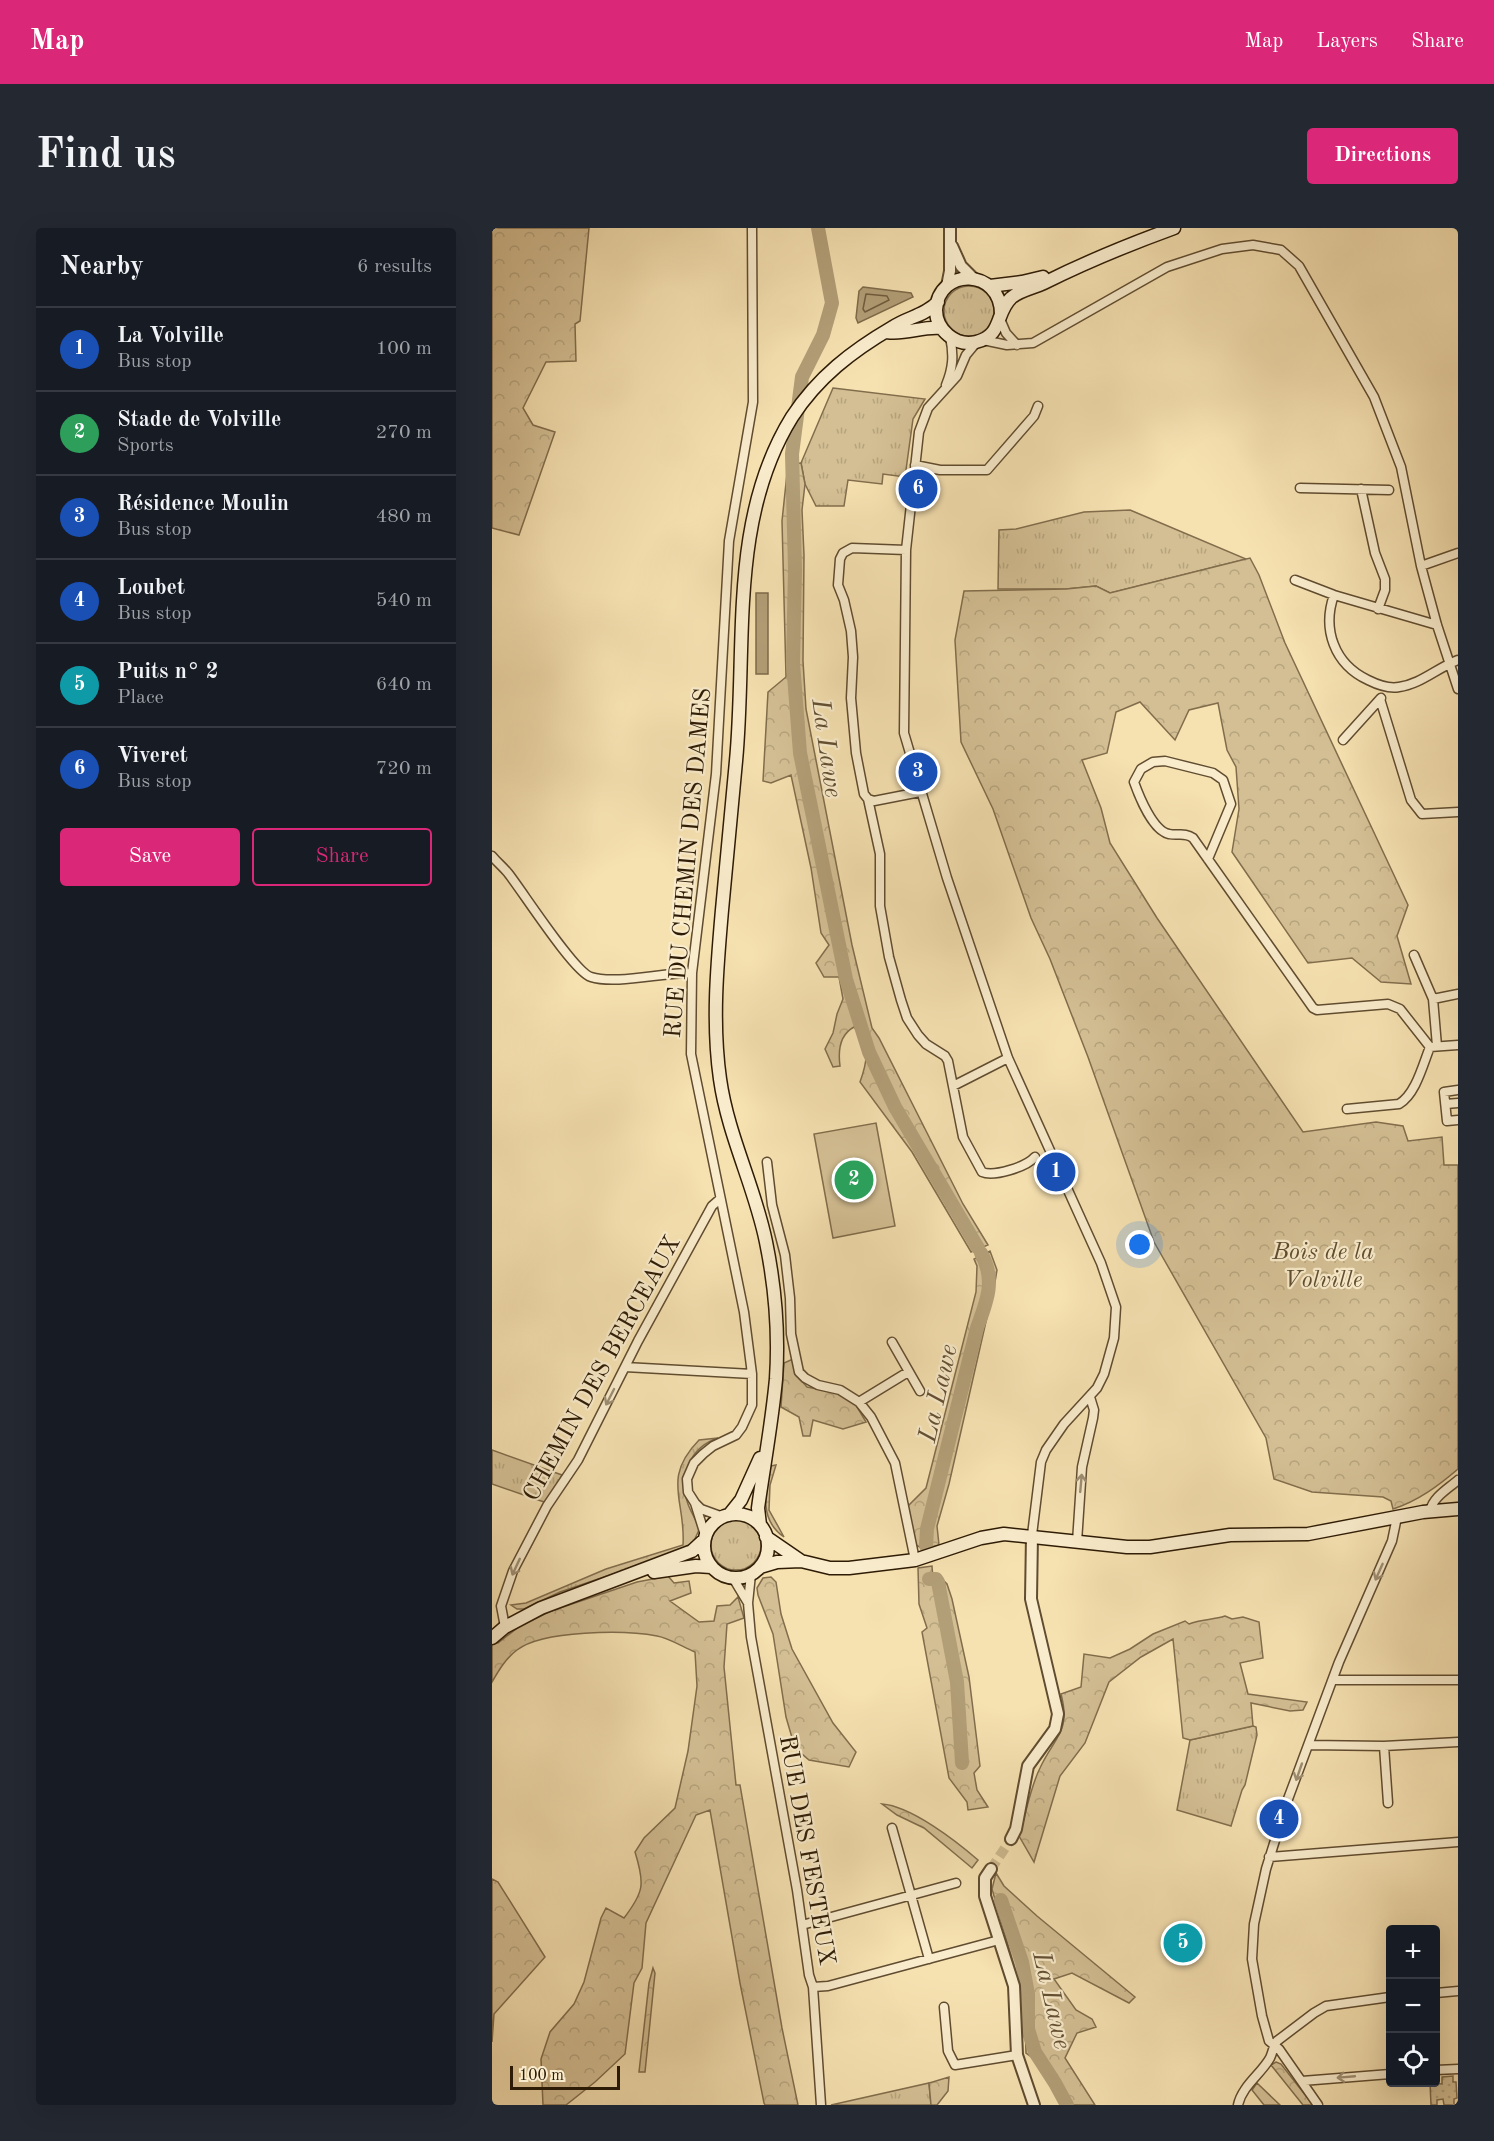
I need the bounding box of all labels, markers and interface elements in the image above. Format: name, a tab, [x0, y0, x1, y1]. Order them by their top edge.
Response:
text: Map	[30, 28, 84, 56]
text: Map	[1244, 31, 1283, 52]
text: Layers	[1316, 31, 1378, 52]
text: Share	[1411, 31, 1464, 52]
button: Directions	[1307, 128, 1458, 184]
text: Find us	[36, 135, 175, 177]
text: Nearby	[60, 254, 144, 280]
text: 6 results	[357, 257, 432, 277]
text: La Volville	[117, 325, 224, 347]
text: 1	[74, 339, 85, 359]
text: 100 m	[376, 339, 432, 359]
text: Bus stop	[117, 352, 192, 372]
text: Stade de Volville	[117, 409, 281, 431]
text: 2	[74, 423, 85, 443]
text: 270 m	[376, 423, 432, 443]
text: Sports	[117, 436, 174, 456]
pin: 6	[898, 466, 938, 512]
text: Résidence Moulin	[117, 493, 289, 515]
text: 3	[74, 507, 85, 527]
text: 480 m	[376, 507, 432, 527]
text: Bus stop	[117, 520, 192, 540]
text: Loubet	[117, 577, 185, 599]
text: 4	[74, 591, 85, 611]
text: 540 m	[376, 591, 432, 611]
text: Bus stop	[117, 604, 192, 624]
text: Puits n° 2	[117, 661, 219, 683]
text: 5	[74, 675, 85, 695]
text: 640 m	[376, 675, 432, 695]
street label: RUE DU CHEMIN DES DAMES	[662, 687, 716, 1039]
text: Place	[117, 688, 164, 708]
water label: La Lawe	[806, 696, 846, 800]
text: Viveret	[117, 745, 188, 767]
pin: 3	[898, 750, 938, 794]
text: 6	[74, 759, 85, 779]
text: 720 m	[376, 759, 432, 779]
text: Bus stop	[117, 772, 192, 792]
button: Save	[60, 828, 240, 886]
button: Share	[252, 828, 432, 886]
pin: 1	[1036, 1150, 1076, 1194]
pin: 2	[834, 1158, 874, 1202]
your location	[1125, 1230, 1154, 1259]
street label: CHEMIN DES BERCEAUX	[520, 1232, 686, 1506]
park label: Bois de la Volville	[1271, 1241, 1374, 1293]
water label: La Lawe	[915, 1342, 963, 1446]
one-way arrow	[604, 1387, 616, 1405]
one-way arrow	[1075, 1474, 1086, 1494]
one-way arrow	[509, 1557, 521, 1575]
one-way arrow	[1373, 1562, 1384, 1580]
street label: RUE DES FESTEUX	[774, 1733, 838, 1967]
one-way arrow	[1292, 1762, 1303, 1781]
pin: 4	[1260, 1796, 1298, 1842]
pin: 5	[1164, 1920, 1202, 1966]
map controls	[1386, 1925, 1440, 2087]
button: +	[1386, 1925, 1440, 1979]
water label: La Lawe	[1027, 1948, 1075, 2052]
button: −	[1386, 1979, 1440, 2033]
button: locate	[1386, 2033, 1440, 2087]
scale bar	[510, 2063, 620, 2090]
text: 100 m	[519, 2068, 564, 2084]
one-way arrow	[1337, 2072, 1357, 2083]

